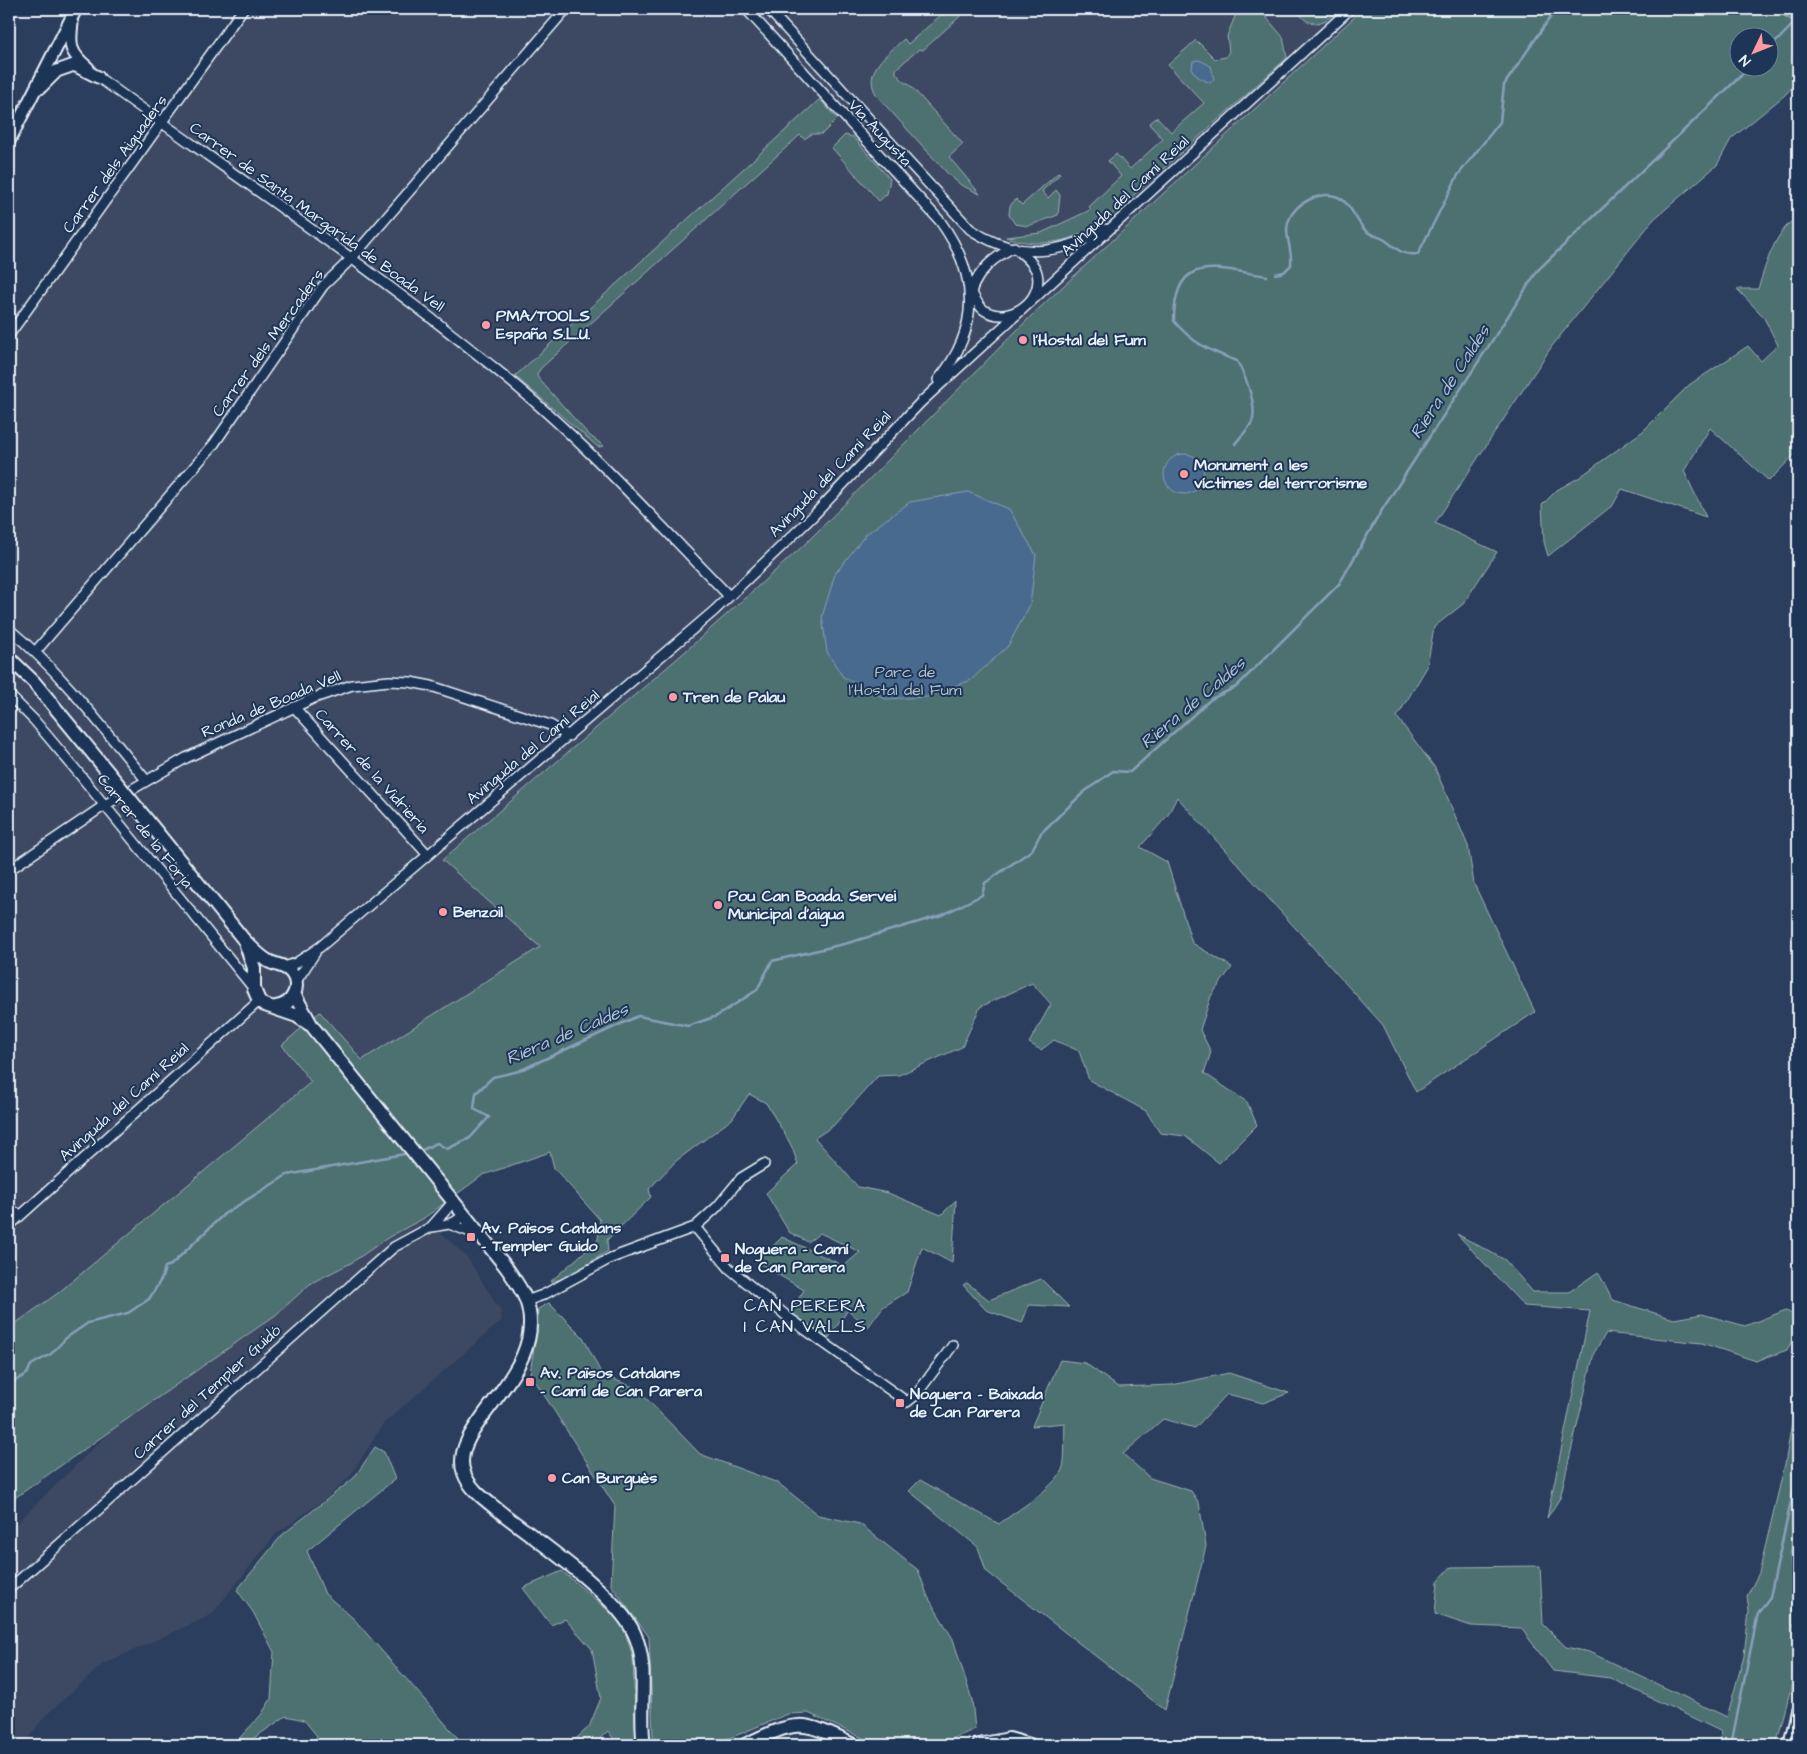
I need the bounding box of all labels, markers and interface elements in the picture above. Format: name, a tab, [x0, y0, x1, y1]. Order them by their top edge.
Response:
north arrow	[1730, 28, 1780, 78]
text: N	[1735, 50, 1756, 70]
street label: Carrer dels Aiguaders	[57, 90, 173, 238]
street label: Via Augusta	[842, 95, 917, 172]
street label: Carrer de Santa Margarida de Boada Vell	[184, 117, 449, 318]
street label: Avinguda del Camí Reial	[1056, 131, 1195, 262]
street label: Carrer dels Mercaders	[207, 265, 329, 421]
place label: PMA/TOOLS España S.L.U.	[496, 305, 590, 345]
marker: PMA/TOOLS España S.L.U.	[480, 319, 492, 331]
water label: Riera de Caldes	[1404, 320, 1497, 444]
place label: l'Hostal del Fum	[1033, 329, 1146, 351]
marker: l'Hostal del Fum	[1017, 334, 1029, 346]
street label: Avinguda del Camí Reial	[764, 406, 897, 543]
place label: Monument a les víctimes del terrorisme	[1194, 454, 1368, 494]
marker: Monument a les víctimes del terrorisme	[1178, 468, 1190, 480]
water label: Riera de Caldes	[1135, 651, 1252, 755]
park label: Parc de l'Hostal del Fum	[849, 661, 962, 701]
street label: Ronda de Boada Vell	[198, 665, 344, 743]
street label: Avinguda del Camí Reial	[462, 685, 605, 810]
place label: Tren de Palau	[682, 686, 785, 708]
marker: Tren de Palau	[667, 691, 679, 703]
street label: Carrer de la Vidrieria	[310, 704, 434, 838]
street label: Carrer de la Forja	[92, 769, 198, 893]
place label: Pou Can Boada. Servei Municipal d'aigua	[728, 885, 897, 927]
marker: Pou Can Boada. Servei Municipal d'aigua	[712, 899, 724, 911]
place label: Benzoil	[453, 901, 503, 923]
marker: Benzoil	[437, 906, 449, 918]
water label: Riera de Caldes	[502, 997, 633, 1071]
street label: Avinguda del Camí Reial	[54, 1038, 194, 1167]
place label: Av. Països Catalans - Templer Guido	[481, 1217, 621, 1257]
marker: Av. Països Catalans - Templer Guido	[465, 1231, 477, 1243]
place label: Noguera - Camí de Can Parera	[734, 1238, 849, 1278]
marker: Noguera - Camí de Can Parera	[719, 1252, 731, 1264]
district label: CAN PERERA I CAN VALLS	[743, 1293, 867, 1339]
street label: Carrer del Templer Guidó	[128, 1320, 286, 1464]
place label: Av. Països Catalans - Camí de Can Parera	[540, 1362, 703, 1402]
marker: Av. Països Catalans - Camí de Can Parera	[524, 1376, 536, 1388]
place label: Noguera - Baixada de Can Parera	[909, 1383, 1044, 1423]
marker: Noguera - Baixada de Can Parera	[894, 1397, 906, 1409]
place label: Can Burguès	[562, 1467, 657, 1491]
marker: Can Burguès	[546, 1472, 558, 1484]

